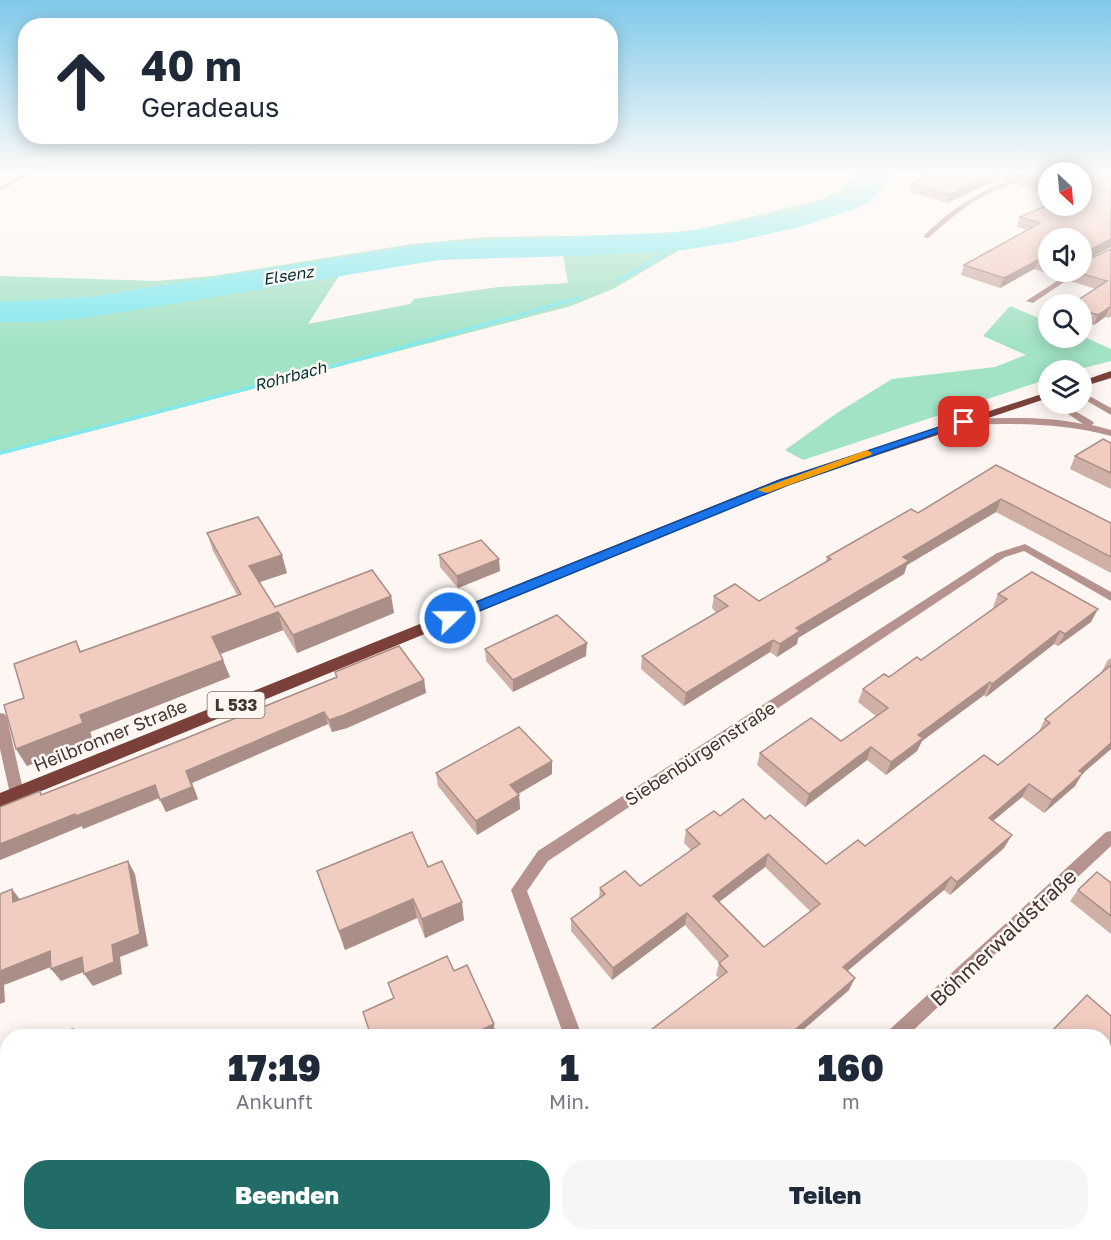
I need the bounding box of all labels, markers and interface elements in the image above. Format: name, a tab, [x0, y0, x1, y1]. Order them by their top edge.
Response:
text: 40 m	[141, 40, 242, 90]
icon: ahead	[42, 42, 120, 120]
text: Geradeaus	[141, 91, 279, 123]
north arrow	[1038, 162, 1092, 216]
map controls	[1038, 162, 1092, 414]
button: sound	[1038, 228, 1092, 282]
water label: Elsenz	[261, 261, 316, 289]
button: search	[1038, 294, 1092, 348]
water label: Rohrbach	[252, 356, 329, 395]
button: layers	[1038, 360, 1092, 414]
pin	[938, 396, 989, 447]
icon: arrive	[947, 405, 980, 438]
position arrow	[418, 586, 482, 650]
road number: L 533	[208, 692, 264, 718]
street label: Heilbronner Straße	[30, 694, 190, 776]
street label: Siebenbürgenstraße	[620, 696, 780, 810]
street label: Böhmerwaldstraße	[924, 863, 1082, 1011]
text: 17:19	[228, 1046, 321, 1089]
text: 1	[560, 1046, 579, 1089]
text: 160	[818, 1046, 884, 1089]
text: Ankunft	[236, 1089, 313, 1113]
text: Min.	[549, 1089, 590, 1113]
text: m	[842, 1089, 860, 1113]
button: Beenden	[24, 1160, 550, 1229]
button: Teilen	[562, 1160, 1088, 1229]

